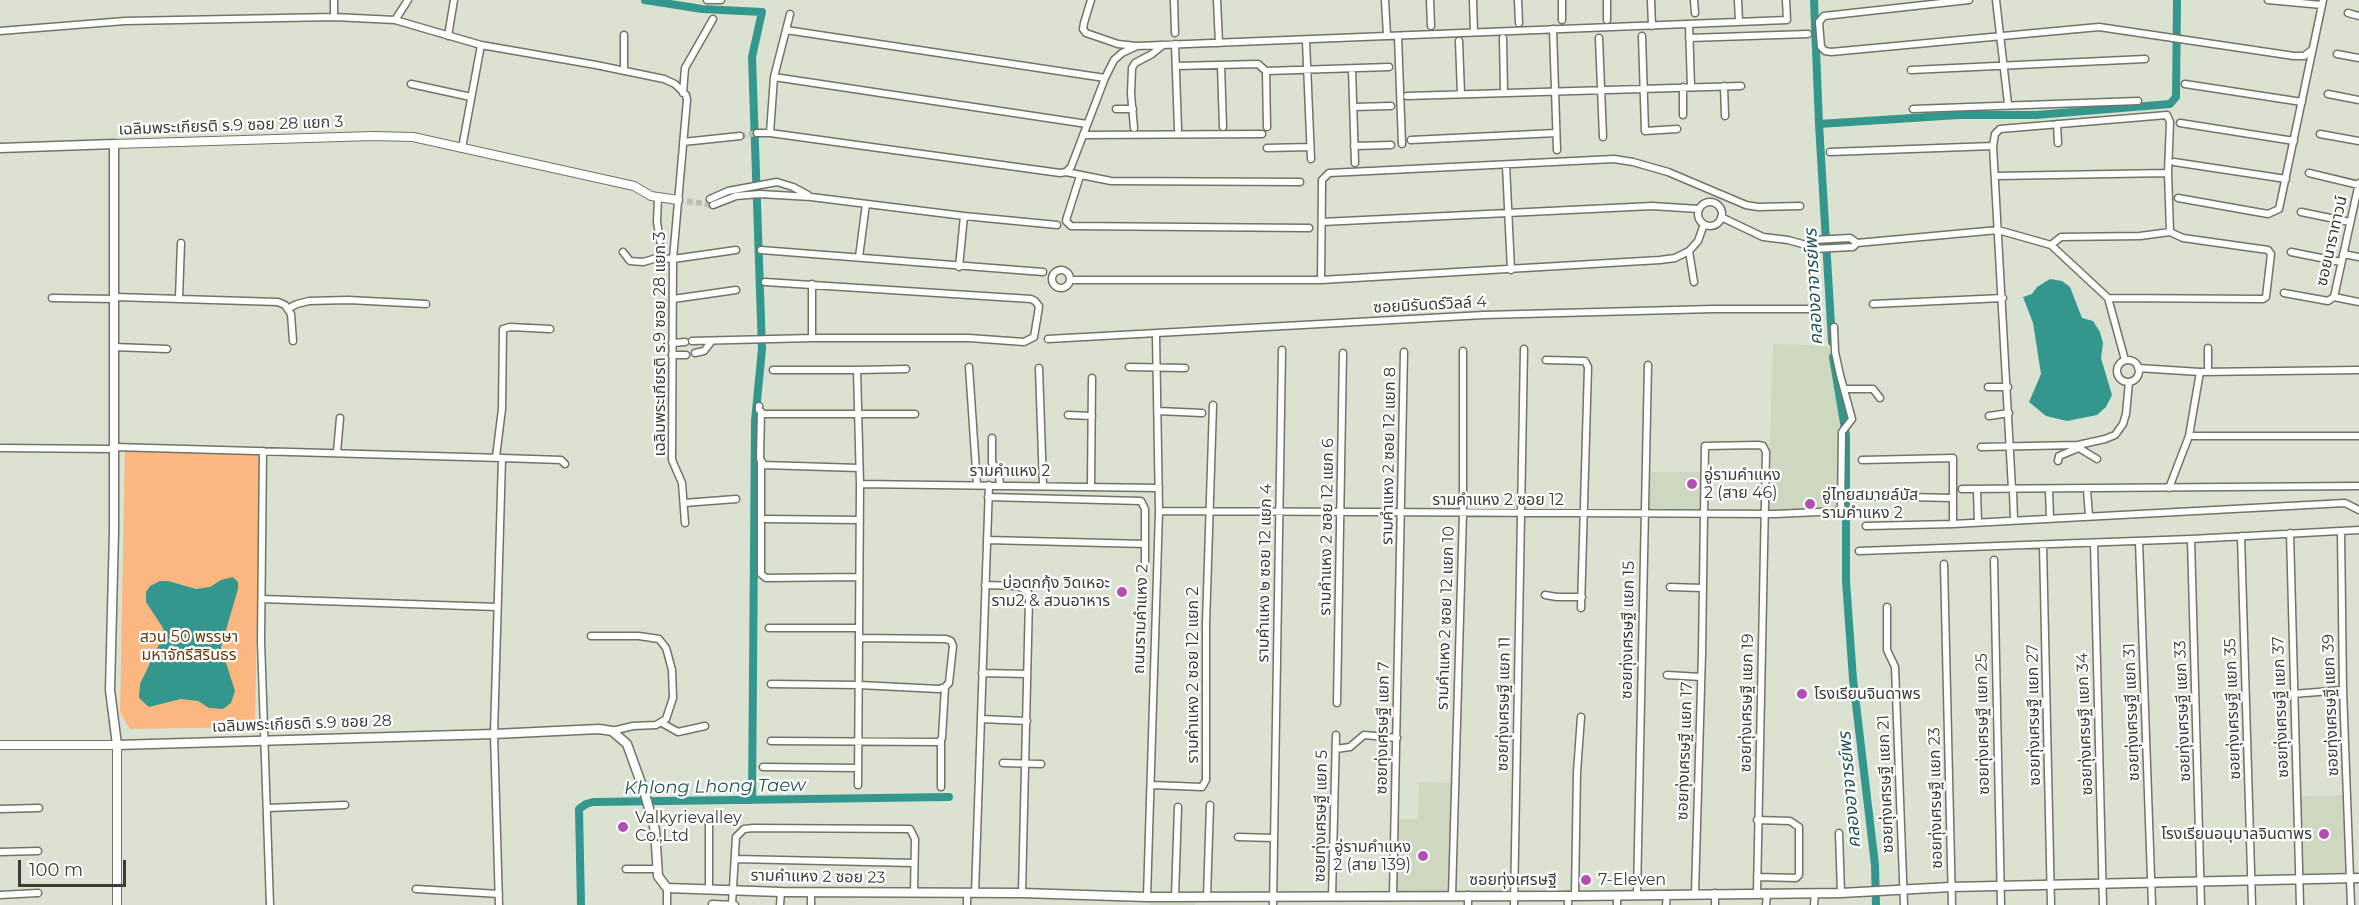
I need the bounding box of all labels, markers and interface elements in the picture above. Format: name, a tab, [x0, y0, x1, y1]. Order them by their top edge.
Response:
street label: เฉลิมพระเกียรติ ร.9 ซอย 28 แยก 3	[118, 112, 344, 140]
street label: ซอยนาราทาวน์	[2312, 194, 2352, 288]
water label: คลองอาจารย์พร	[1800, 228, 1828, 346]
street label: เฉลิมพระเกียรติ ร.9 ซอย 28 แยก 3	[650, 232, 670, 456]
street label: ซอยนิรันดร์วิลล์ 4	[1373, 292, 1487, 318]
street label: รามคำแหง 2 ซอย 12 แยก 8	[1378, 367, 1400, 545]
street label: รามคำแหง 2 ซอย 12 แยก 6	[1316, 438, 1338, 616]
street label: รามคำแหง 2	[970, 461, 1050, 481]
place label: อู่รามคำแหง 2 (สาย 46)	[1704, 465, 1781, 503]
marker: อู่รามคำแหง 2 (สาย 46)	[1685, 477, 1699, 491]
street label: รามคำแหง ๒ ซอย 12 แยก 4	[1254, 483, 1276, 663]
place label: อู่ไทยสมายล์บัส รามคำแหง 2	[1822, 485, 1918, 523]
street label: รามคำแหง 2 ซอย 12	[1432, 490, 1564, 510]
marker: อู่ไทยสมายล์บัส รามคำแหง 2	[1803, 497, 1817, 511]
street label: รามคำแหง 2 ซอย 12 แยก 10	[1433, 526, 1459, 710]
street label: ซอยทุ่งเศรษฐี แยก 15	[1617, 561, 1639, 699]
street label: ถนนรามคำแหง 2	[1129, 564, 1153, 674]
place label: บ่อตกกุ้ง วิดเหอะ ราม2 & สวนอาหาร	[991, 573, 1110, 611]
marker: บ่อตกกุ้ง วิดเหอะ ราม2 & สวนอาหาร	[1115, 585, 1129, 599]
street label: รามคำแหง 2 ซอย 12 แยก 2	[1183, 587, 1203, 763]
park label: สวน 50 พรรษา มหาจักรีสิรินธร	[140, 627, 238, 665]
street label: ซอยทุ่งเศรษฐี แยก 19	[1736, 633, 1758, 773]
street label: ซอยทุ่งเศรษฐี แยก 39	[2319, 634, 2343, 776]
street label: ซอยทุ่งเศรษฐี แยก 11	[1493, 636, 1515, 772]
street label: ซอยทุ่งเศรษฐี แยก 37	[2269, 636, 2293, 778]
street label: ซอยทุ่งเศรษฐี แยก 35	[2221, 638, 2245, 780]
street label: ซอยทุ่งเศรษฐี แยก 33	[2171, 640, 2195, 782]
street label: ซอยทุ่งเศรษฐี แยก 31	[2120, 643, 2144, 781]
street label: ซอยทุ่งเศรษฐี แยก 27	[2023, 644, 2045, 786]
street label: ซอยทุ่งเศรษฐี แยก 34	[2073, 652, 2097, 796]
street label: ซอยทุ่งเศรษฐี แยก 25	[1972, 653, 1994, 795]
street label: ซอยทุ่งเศรษฐี แยก 7	[1372, 661, 1394, 795]
street label: ซอยทุ่งเศรษฐี แยก 17	[1673, 681, 1697, 821]
place label: โรงเรียนจินดาพร	[1814, 684, 1920, 704]
marker: โรงเรียนจินดาพร	[1795, 687, 1809, 701]
street label: เฉลิมพระเกียรติ ร.9 ซอย 28	[212, 711, 392, 737]
street label: ซอยทุ่งเศรษฐี แยก 21	[1874, 715, 1898, 853]
street label: ซอยทุ่งเศรษฐี แยก 23	[1925, 727, 1947, 869]
water label: คลองอาจารย์พร	[1834, 731, 1866, 849]
street label: ซอยทุ่งเศรษฐี แยก 5	[1310, 750, 1332, 882]
water label: Khlong Lhong Taew	[624, 775, 806, 799]
place label: Valkyrievalley Co.,Ltd	[635, 808, 742, 846]
marker: Valkyrievalley Co.,Ltd	[616, 820, 630, 834]
place label: โรงเรียนอนุบาลจินดาพร	[2161, 824, 2312, 844]
marker: โรงเรียนอนุบาลจินดาพร	[2317, 827, 2331, 841]
place label: อู่รามคำแหง 2 (สาย 139)	[1333, 837, 1411, 875]
scale bar	[21, 848, 129, 886]
marker: อู่รามคำแหง 2 (สาย 139)	[1416, 849, 1430, 863]
text: 100 m	[29, 859, 83, 881]
street label: รามคำแหง 2 ซอย 23	[750, 866, 886, 888]
street label: ซอยทุ่งเศรษฐี	[1469, 870, 1557, 890]
place label: 7-Eleven	[1598, 870, 1666, 890]
marker: 7-Eleven	[1579, 873, 1593, 887]

